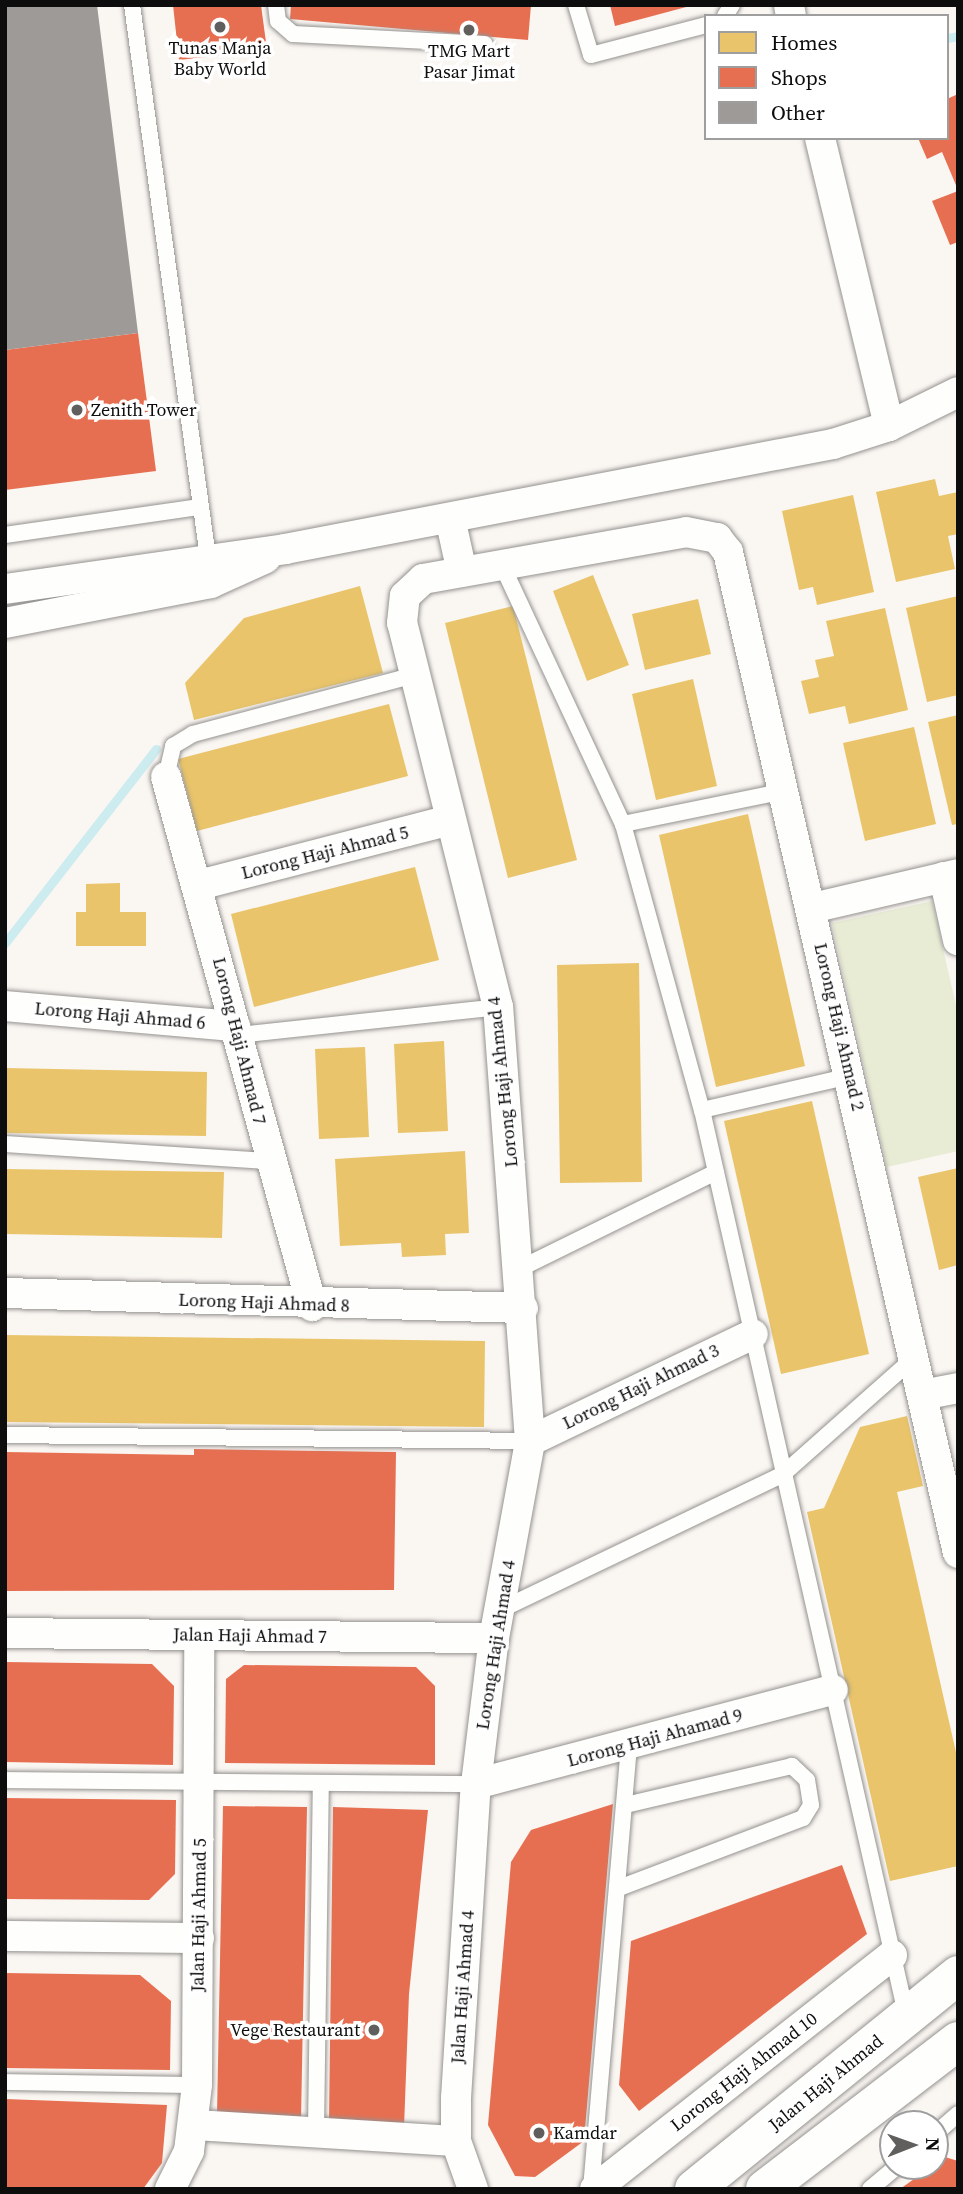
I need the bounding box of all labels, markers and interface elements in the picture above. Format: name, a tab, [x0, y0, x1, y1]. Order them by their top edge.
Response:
legend	[704, 14, 949, 140]
marker: Tunas Manja Baby World	[212, 19, 228, 35]
marker: TMG Mart Pasar Jimat	[461, 22, 477, 38]
text: Homes	[771, 28, 837, 57]
place label: Tunas Manja Baby World	[168, 38, 272, 80]
place label: TMG Mart Pasar Jimat	[423, 41, 515, 84]
text: Shops	[771, 63, 827, 92]
text: Other	[771, 98, 825, 127]
place label: Zenith Tower	[91, 399, 197, 421]
marker: Zenith Tower	[69, 402, 85, 418]
street label: Lorong Haji Ahmad 5	[239, 822, 411, 884]
street label: Lorong Haji Ahmad 2	[809, 941, 869, 1113]
street label: Lorong Haji Ahmad 7	[208, 955, 270, 1127]
street label: Lorong Haji Ahmad 4	[483, 996, 523, 1168]
street label: Lorong Haji Ahmad 6	[34, 998, 206, 1034]
street label: Lorong Haji Ahmad 8	[178, 1289, 350, 1317]
street label: Lorong Haji Ahmad 3	[559, 1340, 723, 1434]
street label: Lorong Haji Ahmad 4	[472, 1559, 520, 1731]
street label: Jalan Haji Ahmad 7	[173, 1624, 327, 1648]
street label: Lorong Haji Ahamad 9	[565, 1704, 745, 1772]
street label: Jalan Haji Ahmad 5	[187, 1838, 211, 1992]
street label: Jalan Haji Ahmad 4	[447, 1910, 479, 2064]
street label: Lorong Haji Ahmad 10	[666, 2008, 822, 2136]
place label: Vege Restaurant	[230, 2019, 360, 2041]
marker: Vege Restaurant	[366, 2022, 382, 2038]
street label: Jalan Haji Ahmad	[765, 2030, 887, 2136]
north arrow	[879, 2110, 949, 2180]
place label: Kamdar	[553, 2122, 617, 2144]
marker: Kamdar	[531, 2125, 547, 2141]
text: N	[920, 2138, 946, 2152]

